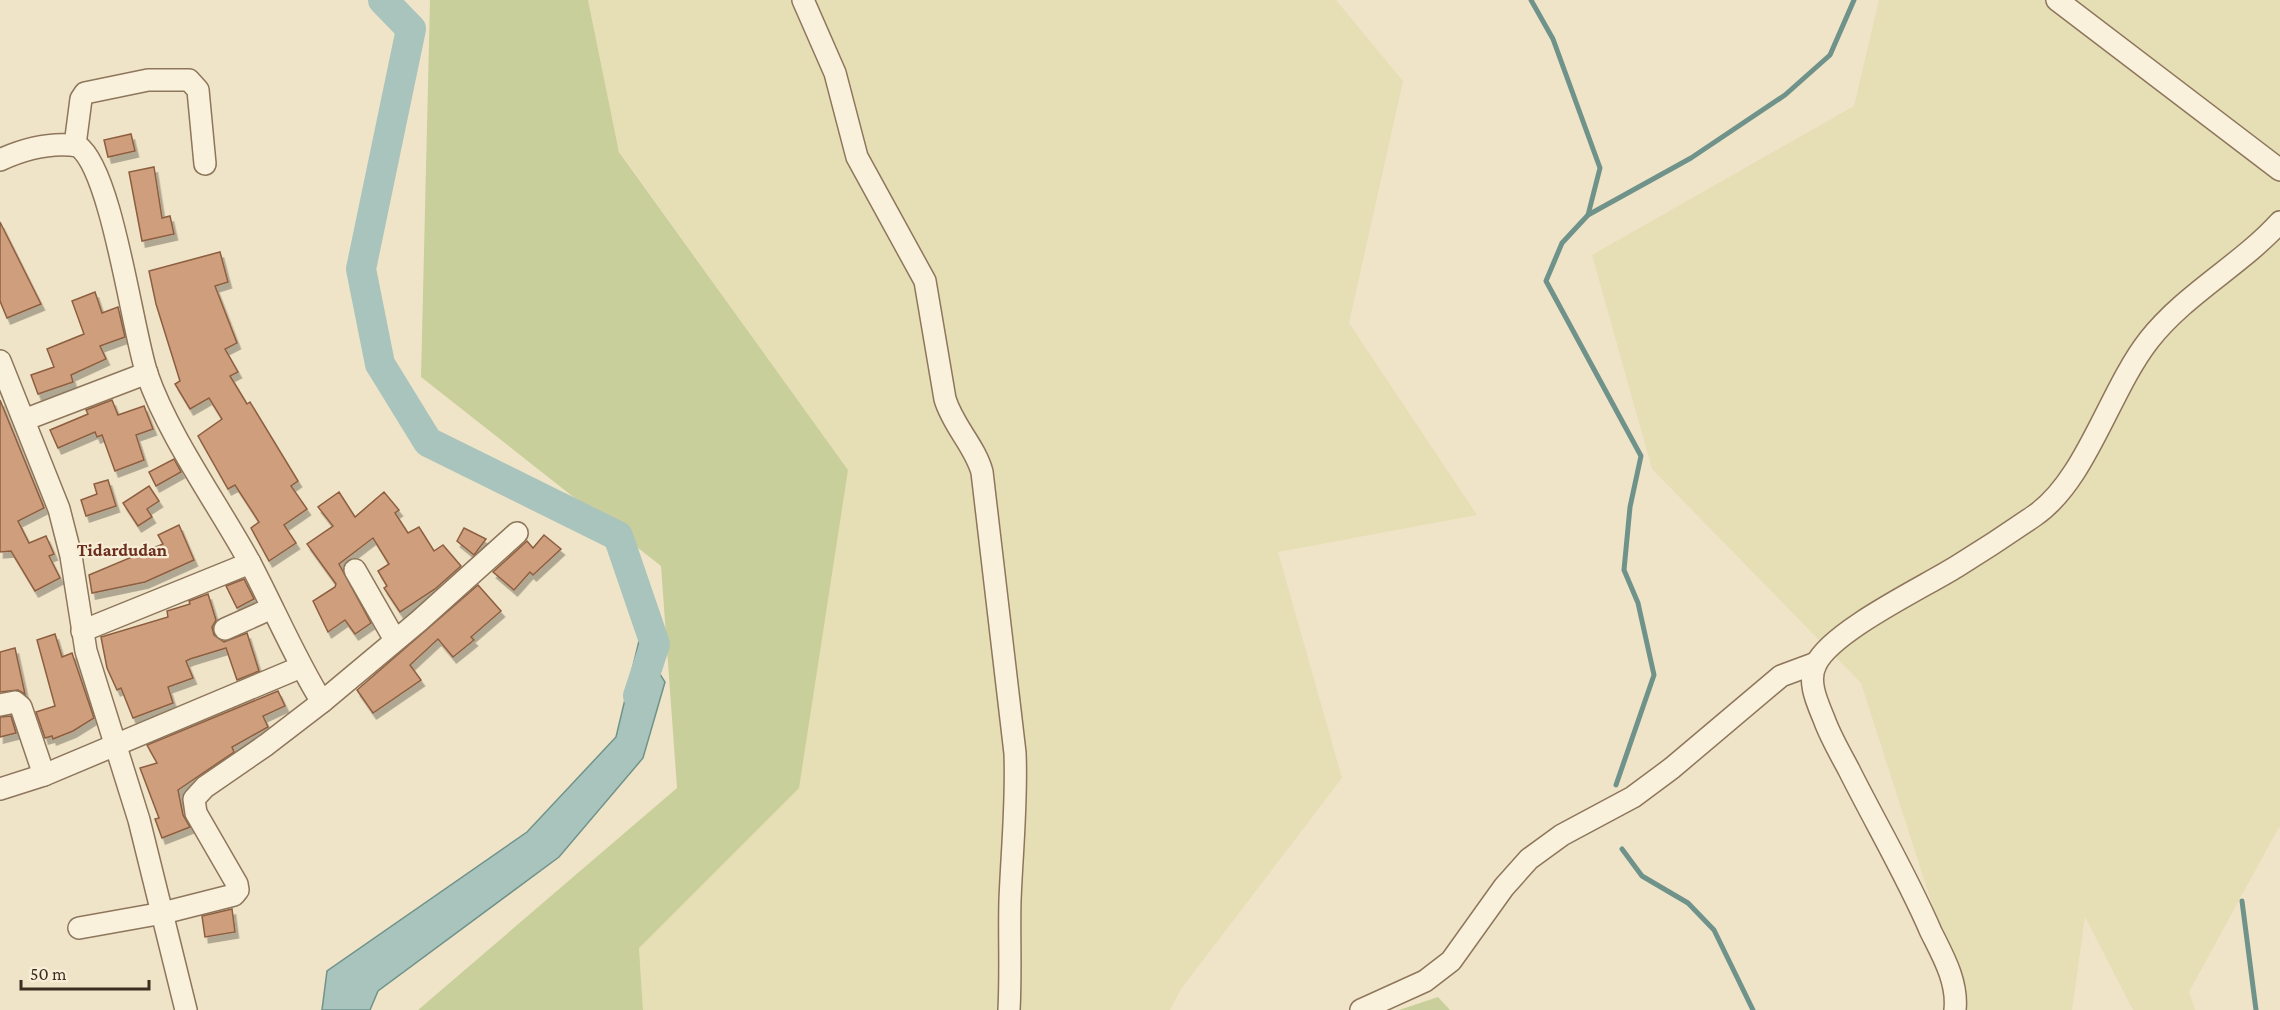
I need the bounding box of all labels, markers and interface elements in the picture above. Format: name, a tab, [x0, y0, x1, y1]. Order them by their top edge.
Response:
district label: Tidardudan	[77, 540, 168, 560]
scale bar	[21, 953, 148, 991]
text: 50 m	[30, 964, 67, 984]

